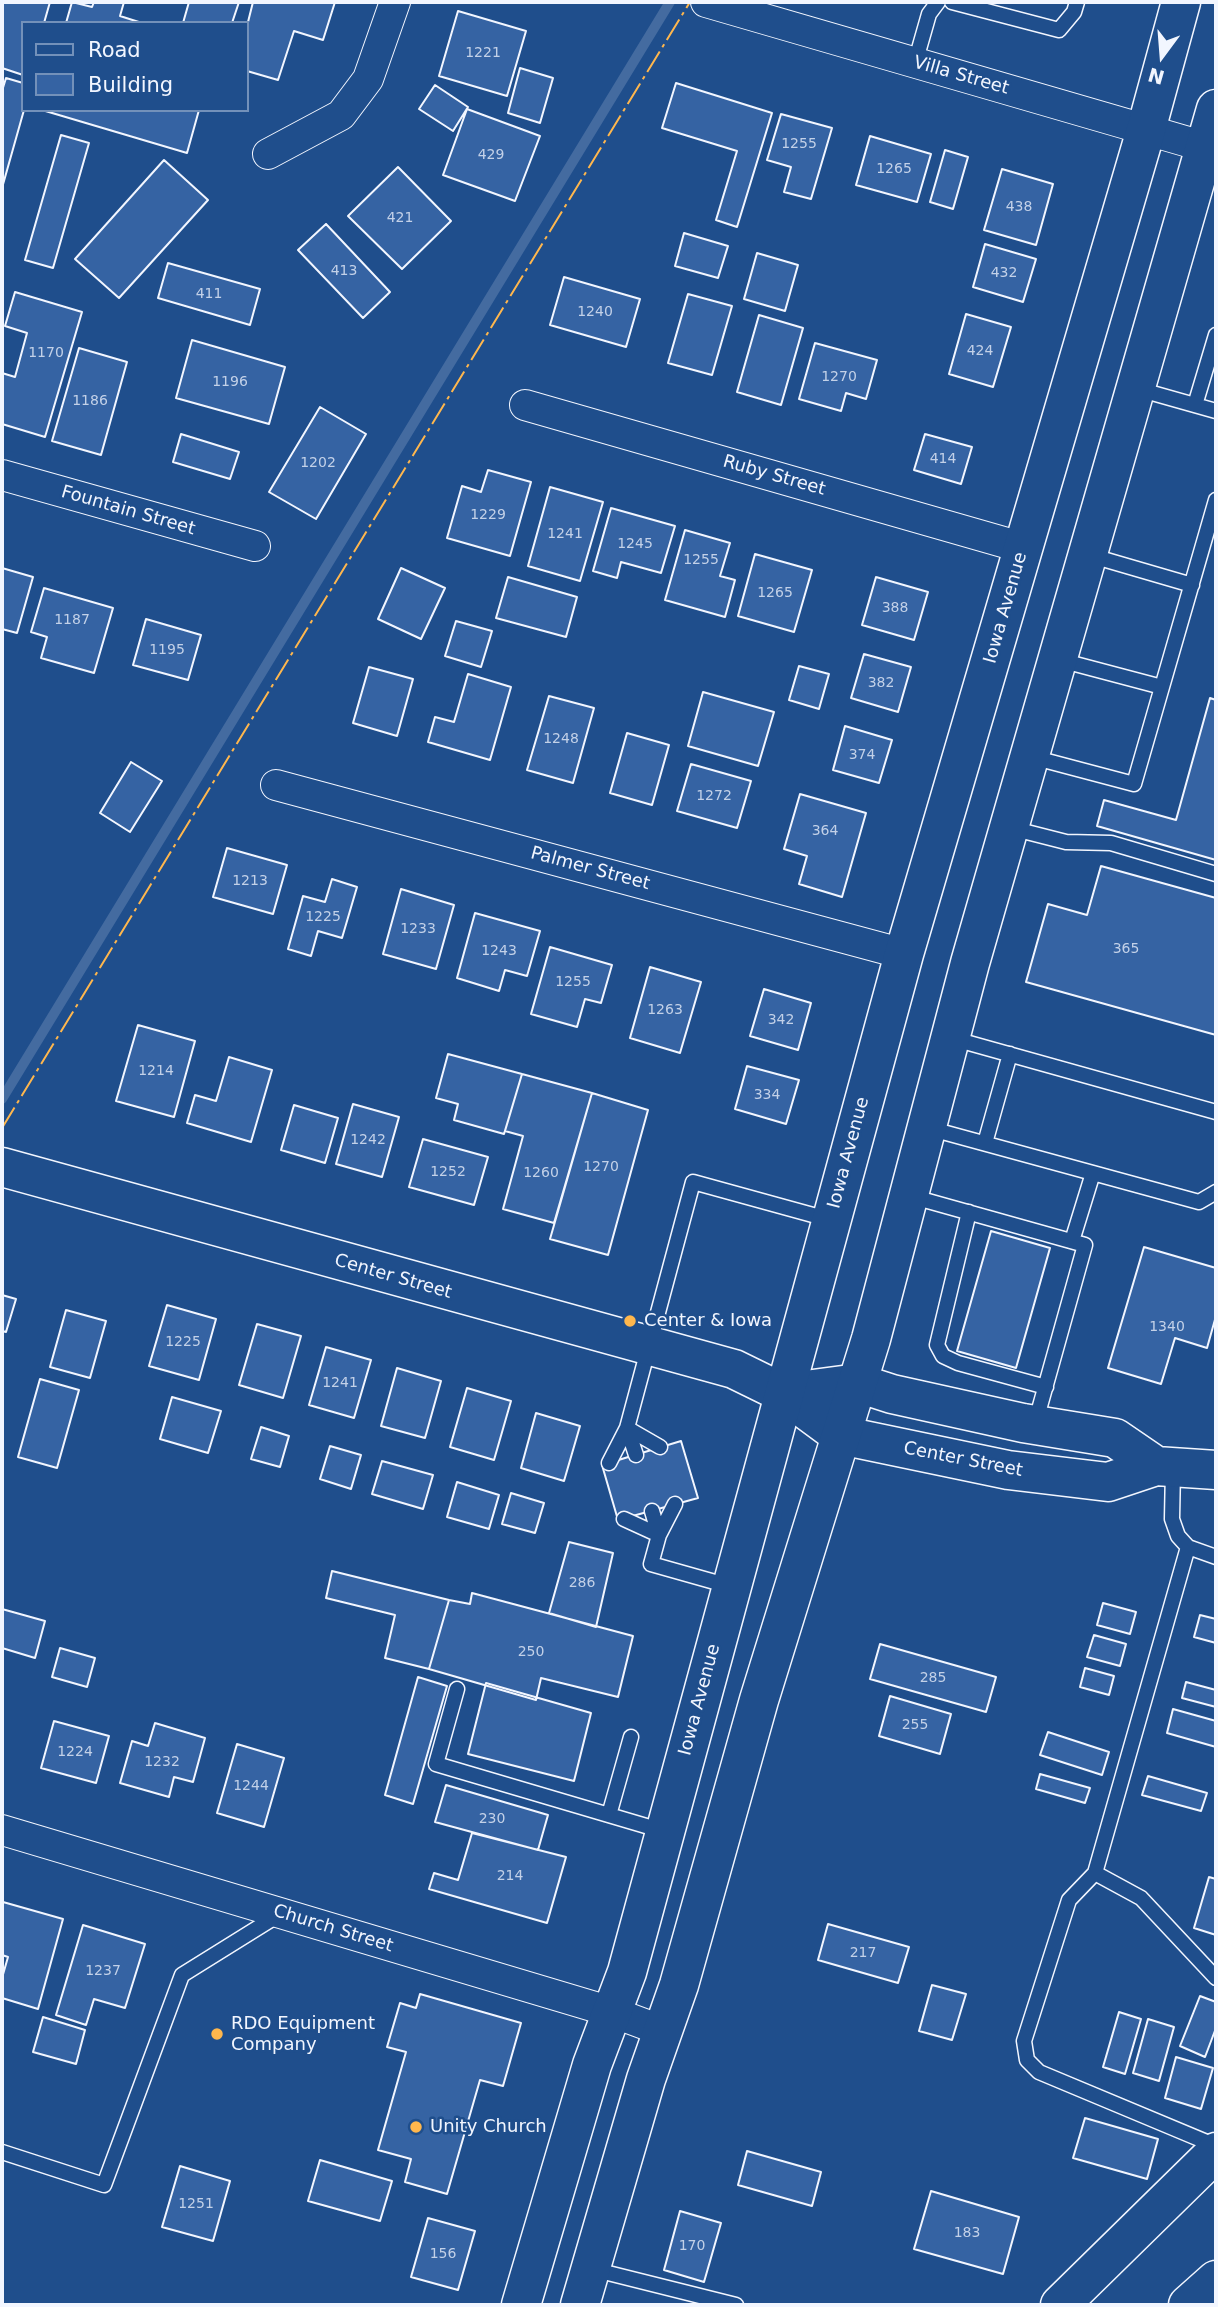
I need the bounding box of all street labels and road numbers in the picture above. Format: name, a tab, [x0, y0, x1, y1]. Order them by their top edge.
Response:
street label: Villa Street	[911, 52, 1011, 100]
street label: Ruby Street	[720, 451, 828, 501]
street label: Fountain Street	[58, 482, 198, 540]
street label: Iowa Avenue	[980, 550, 1032, 666]
street label: Palmer Street	[528, 843, 652, 895]
street label: Iowa Avenue	[824, 1095, 874, 1211]
street label: Center Street	[332, 1250, 454, 1304]
street label: Center Street	[902, 1438, 1024, 1482]
street label: Iowa Avenue	[675, 1642, 725, 1758]
street label: Church Street	[270, 1901, 396, 1957]

